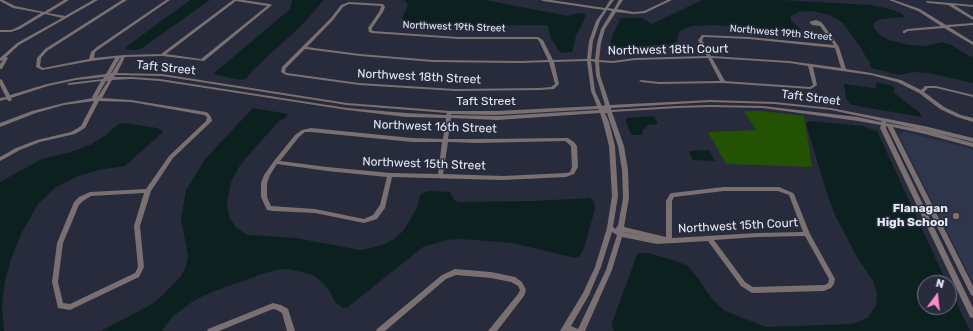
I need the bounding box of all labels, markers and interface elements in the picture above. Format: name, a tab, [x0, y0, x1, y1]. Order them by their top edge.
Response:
street label: Northwest 19th Street	[402, 19, 506, 35]
street label: Northwest 19th Street	[729, 23, 833, 43]
street label: Northwest 18th Court	[608, 42, 728, 58]
street label: Taft Street	[136, 58, 196, 78]
street label: Northwest 18th Street	[357, 67, 481, 87]
street label: Taft Street	[781, 87, 841, 109]
street label: Taft Street	[456, 95, 516, 109]
street label: Northwest 16th Street	[373, 118, 497, 136]
street label: Northwest 15th Street	[362, 155, 486, 173]
place label: Flanagan High School	[877, 202, 948, 230]
marker: Flanagan High School	[951, 211, 961, 221]
street label: Northwest 15th Court	[678, 216, 798, 236]
north arrow	[917, 275, 957, 315]
text: N	[934, 277, 945, 291]

